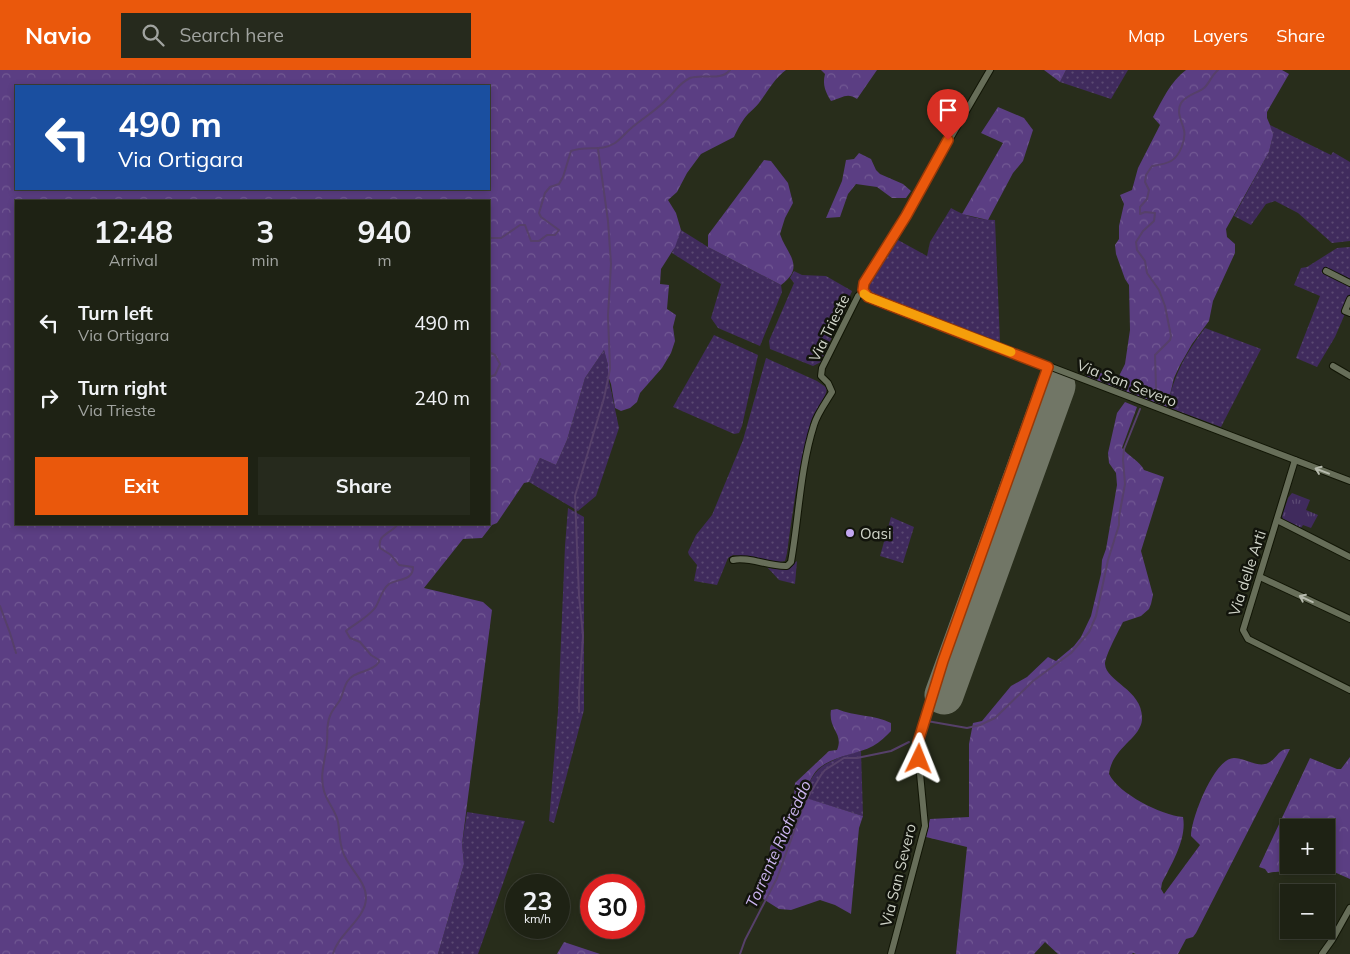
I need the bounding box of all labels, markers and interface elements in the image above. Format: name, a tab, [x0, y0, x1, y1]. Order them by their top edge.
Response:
search box	[121, 13, 471, 58]
text: Navio	[25, 20, 91, 50]
icon: search	[139, 21, 167, 49]
text: Search here	[179, 23, 284, 47]
text: Map	[1128, 24, 1165, 47]
text: Layers	[1193, 24, 1248, 47]
text: Share	[1276, 24, 1325, 47]
pin	[927, 89, 969, 140]
icon: arrive	[934, 96, 962, 124]
text: 490 m	[118, 102, 222, 146]
icon: left	[35, 105, 100, 170]
text: Via Ortigara	[118, 145, 244, 173]
text: 12:48	[94, 213, 173, 251]
text: 3	[256, 213, 274, 251]
text: 940	[357, 213, 411, 251]
text: Arrival	[109, 250, 158, 270]
text: min	[252, 250, 279, 270]
text: m	[377, 250, 391, 270]
street label: Via Trieste	[805, 291, 853, 365]
text: Turn left	[78, 301, 153, 325]
icon: left	[35, 309, 63, 337]
text: 490 m	[414, 311, 470, 335]
text: Via Ortigara	[78, 325, 169, 345]
street label: Via San Severo	[1074, 355, 1180, 411]
text: Turn right	[78, 376, 167, 400]
icon: right	[35, 384, 63, 412]
text: 240 m	[414, 386, 470, 410]
text: Via Trieste	[78, 400, 156, 420]
button: Exit	[35, 457, 248, 515]
button: Share	[258, 457, 470, 515]
one-way arrow	[1315, 466, 1331, 475]
place label: Oasi	[860, 524, 892, 543]
marker: Oasi	[844, 527, 856, 539]
street label: Via delle Arti	[1224, 528, 1270, 618]
one-way arrow	[1299, 593, 1314, 603]
position arrow	[892, 732, 944, 784]
water label: Torrente Riofreddo	[741, 777, 815, 911]
map controls	[1280, 819, 1335, 939]
button: +	[1280, 819, 1335, 874]
street label: Via San Severo	[876, 822, 920, 928]
speed limit sign: 30	[580, 874, 645, 939]
button: −	[1280, 884, 1335, 939]
text: 23	[522, 885, 553, 916]
text: km/h	[524, 911, 551, 926]

